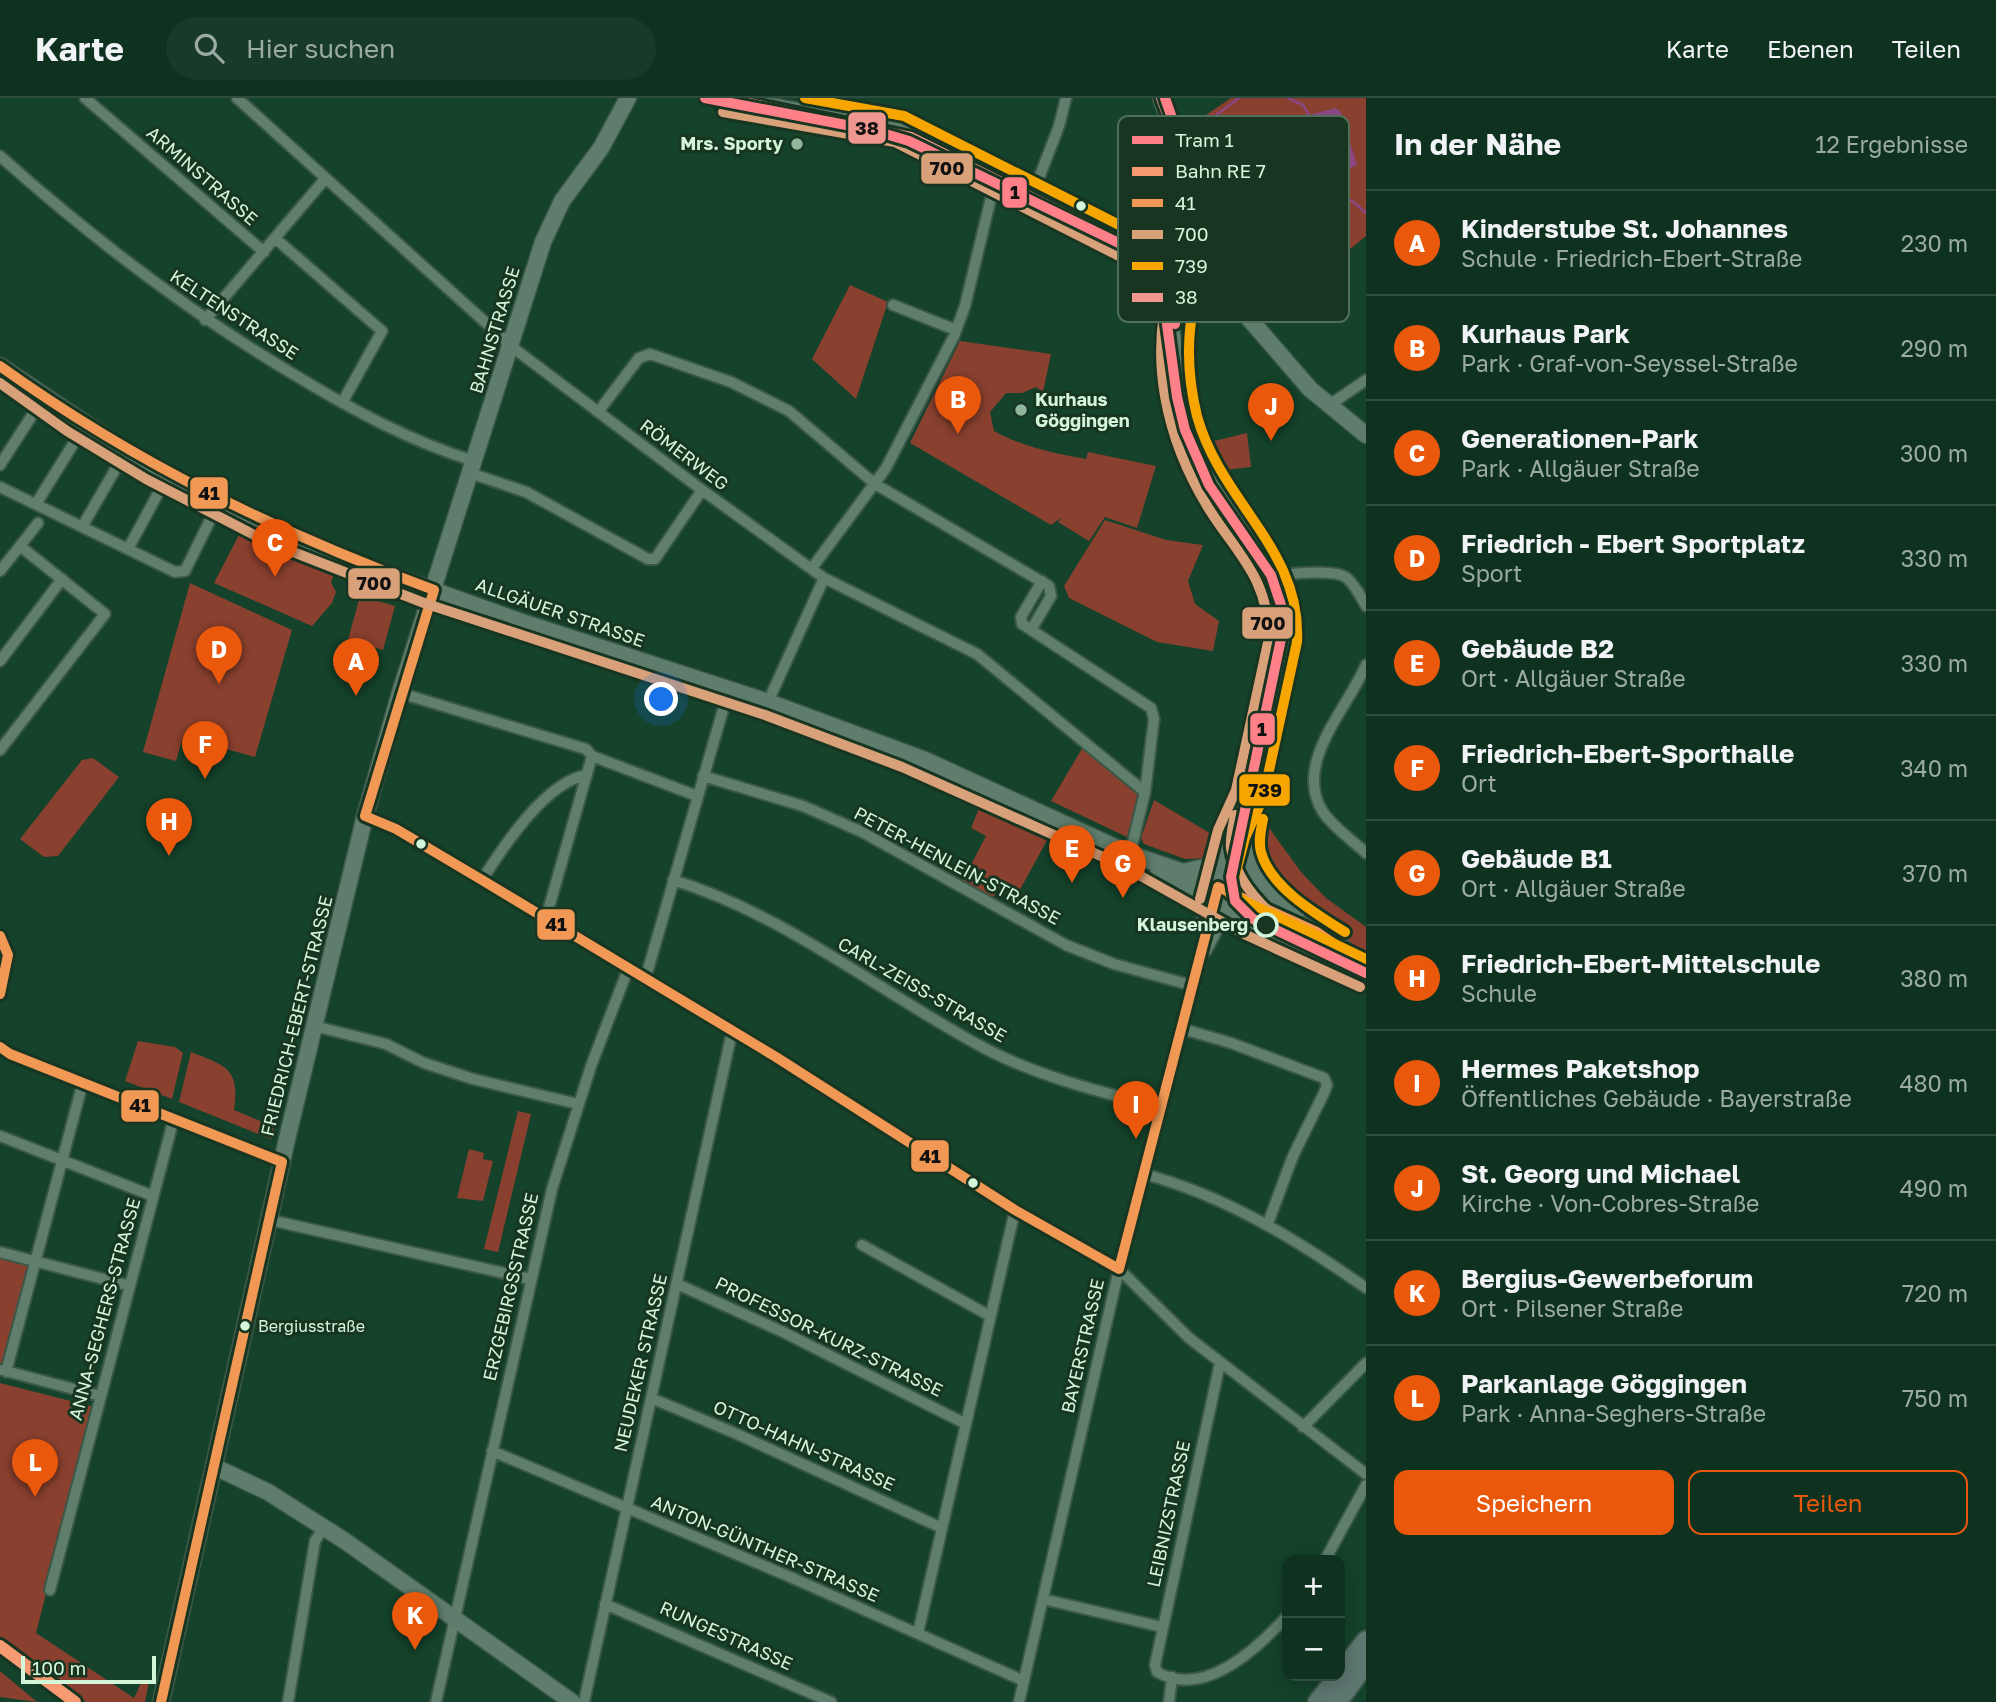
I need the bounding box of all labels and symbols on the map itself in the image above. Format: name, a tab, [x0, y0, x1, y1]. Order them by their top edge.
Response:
line badge: 38	[847, 111, 887, 145]
text: 38	[855, 116, 879, 139]
legend	[1118, 116, 1349, 322]
street label: ARMINSTRASSE	[143, 121, 263, 229]
text: Tram 1	[1175, 128, 1234, 151]
place label: Mrs. Sporty	[680, 132, 783, 154]
marker: Mrs. Sporty	[789, 136, 805, 152]
line badge: 700	[920, 152, 974, 185]
text: 700	[929, 156, 965, 179]
text: Bahn RE 7	[1175, 159, 1266, 182]
line badge: 1	[1001, 176, 1028, 209]
text: 1	[1010, 180, 1020, 203]
text: 41	[1175, 191, 1196, 214]
unlabelled marker	[1074, 199, 1088, 213]
text: 700	[1175, 222, 1209, 245]
text: 739	[1175, 254, 1208, 277]
street label: BAHNSTRASSE	[464, 263, 524, 396]
street label: KELTENSTRASSE	[166, 264, 303, 364]
text: 38	[1175, 285, 1198, 308]
pin: B	[935, 376, 981, 434]
pin: J	[1248, 383, 1294, 441]
place label: Kurhaus Göggingen	[1035, 388, 1130, 431]
marker: Kurhaus Göggingen	[1013, 402, 1029, 418]
street label: RÖMERWEG	[636, 414, 733, 495]
line badge: 41	[189, 476, 229, 510]
text: 41	[198, 481, 220, 504]
pin: C	[252, 519, 298, 577]
line badge: 700	[347, 567, 401, 600]
text: 700	[356, 571, 392, 594]
street label: ALLGÄUER STRASSE	[473, 573, 648, 651]
line badge: 700	[1241, 606, 1294, 640]
text: 700	[1250, 611, 1286, 634]
pin: D	[196, 626, 242, 684]
pin: A	[333, 638, 379, 696]
your location	[644, 682, 678, 716]
line badge: 1	[1249, 712, 1276, 746]
text: 1	[1257, 717, 1267, 740]
pin: F	[182, 721, 228, 779]
line badge: 739	[1238, 773, 1291, 807]
text: 739	[1248, 778, 1282, 801]
pin: H	[146, 798, 192, 856]
street label: PETER-HENLEIN-STRASSE	[851, 801, 1064, 929]
pin: E	[1049, 825, 1095, 883]
unlabelled marker	[414, 837, 428, 851]
pin: G	[1100, 840, 1146, 898]
street label: FRIEDRICH-EBERT-STRASSE	[255, 893, 337, 1138]
line badge: 41	[536, 908, 576, 941]
text: 41	[545, 912, 567, 935]
place label: Klausenberg	[1137, 913, 1248, 935]
marker: Klausenberg	[1254, 913, 1278, 937]
street label: CARL-ZEISS-STRASSE	[834, 932, 1011, 1046]
pin: I	[1113, 1081, 1159, 1139]
line badge: 41	[120, 1089, 160, 1123]
text: 41	[129, 1093, 151, 1116]
line badge: 41	[910, 1139, 950, 1173]
text: 41	[919, 1144, 941, 1167]
unlabelled marker	[966, 1176, 980, 1190]
street label: ERZGEBIRGSSTRASSE	[478, 1191, 542, 1383]
street label: ANNA-SEGHERS-STRASSE	[64, 1195, 144, 1422]
street label: PROFESSOR-KURZ-STRASSE	[712, 1271, 947, 1401]
street label: NEUDEKER STRASSE	[609, 1272, 671, 1454]
street label: BAYERSTRASSE	[1056, 1276, 1108, 1415]
place label: Bergiusstraße	[258, 1316, 365, 1336]
marker: Bergiusstraße	[238, 1319, 252, 1333]
street label: OTTO-HAHN-STRASSE	[710, 1395, 899, 1495]
street label: LEIBNIZSTRASSE	[1142, 1438, 1194, 1589]
pin: L	[12, 1439, 58, 1497]
street label: ANTON-GÜNTHER-STRASSE	[648, 1490, 883, 1606]
pin: K	[392, 1592, 438, 1650]
street label: RUNGESTRASSE	[657, 1596, 796, 1674]
scale bar	[21, 1653, 156, 1685]

